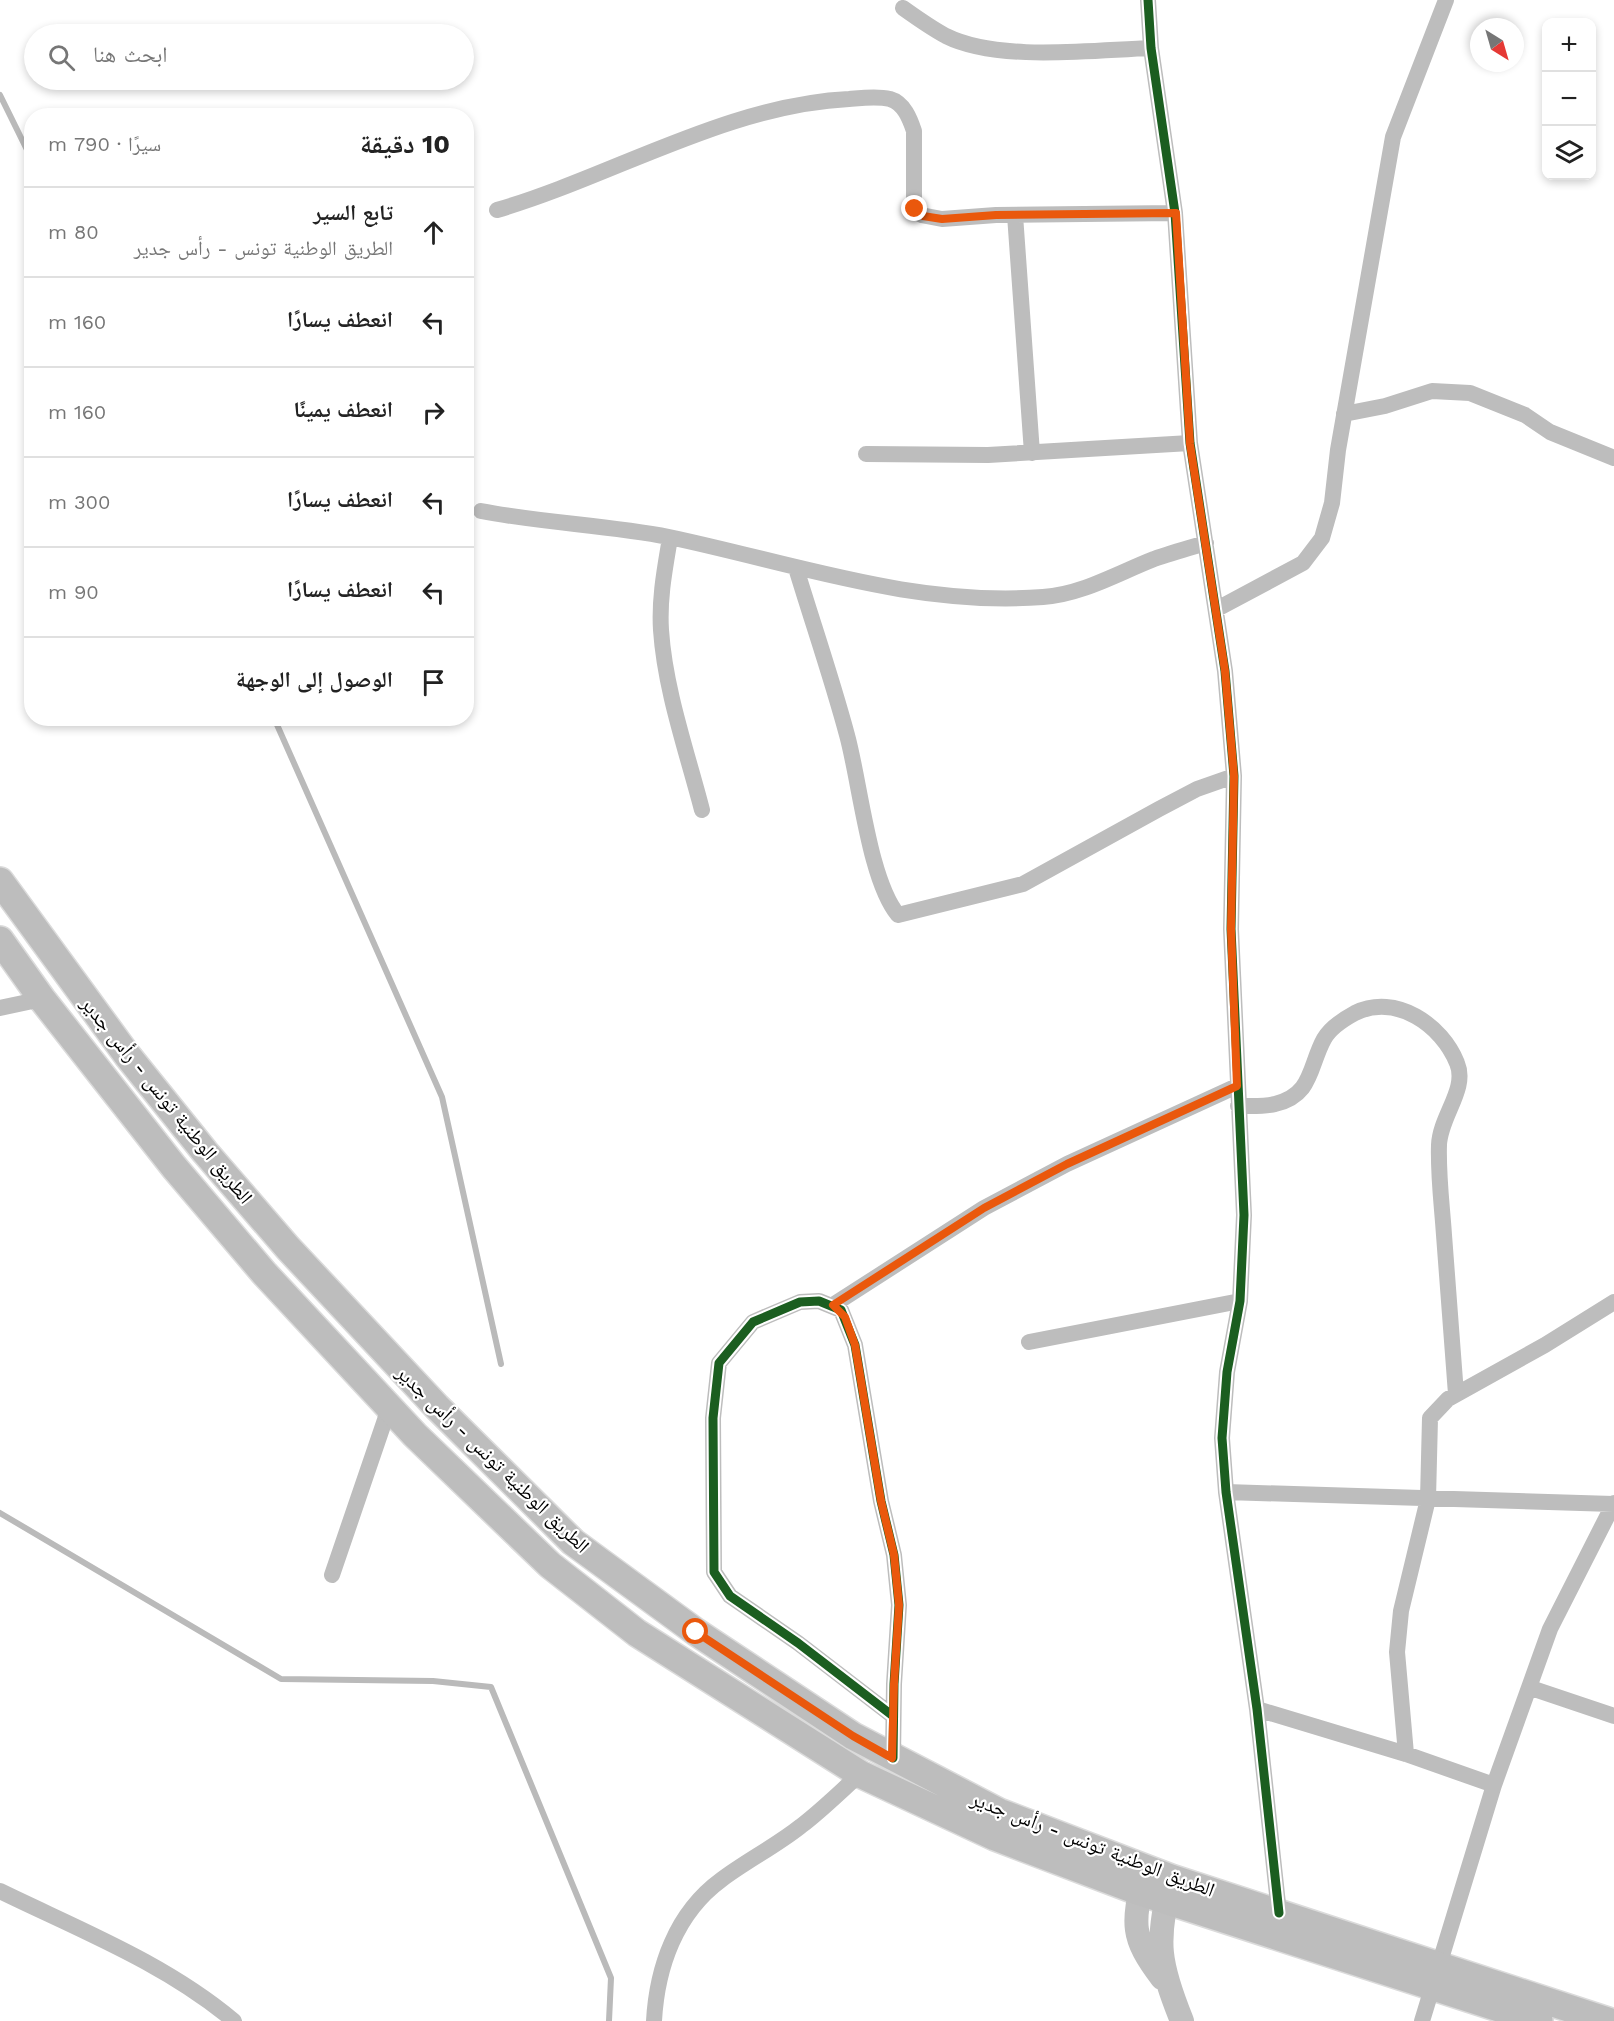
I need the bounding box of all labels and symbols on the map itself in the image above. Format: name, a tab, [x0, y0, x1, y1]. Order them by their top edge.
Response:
north arrow	[1470, 18, 1524, 72]
route end	[901, 195, 927, 221]
street label: الطريق الوطنية تونس - رأس جدير	[75, 991, 258, 1208]
street label: الطريق الوطنية تونس - رأس جدير	[391, 1360, 595, 1558]
route start	[682, 1618, 708, 1644]
street label: الطريق الوطنية تونس - رأس جدير	[967, 1786, 1218, 1902]

